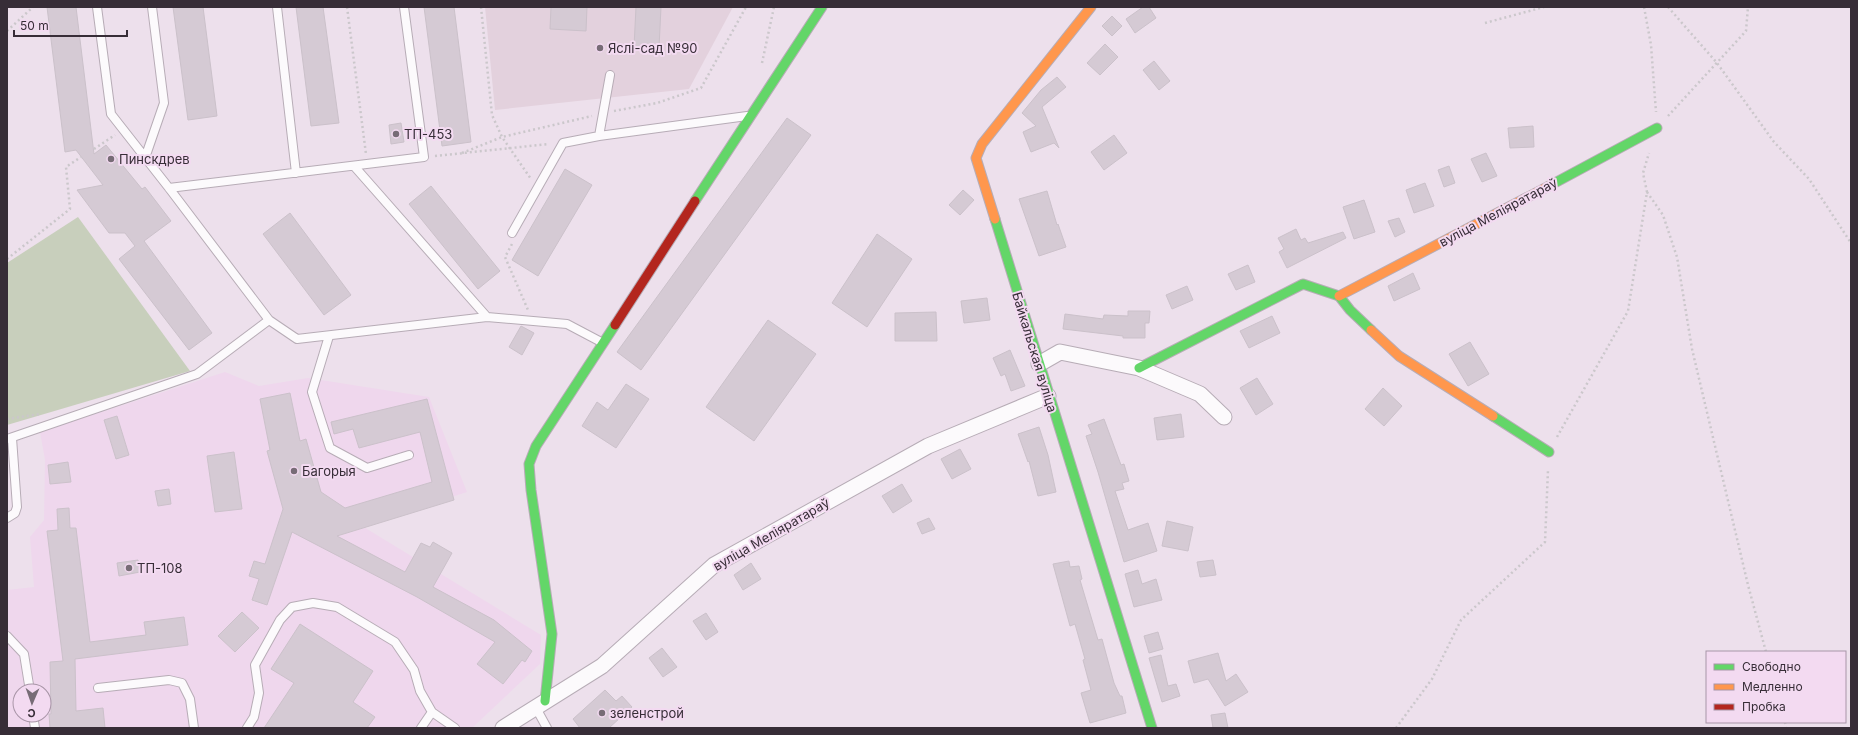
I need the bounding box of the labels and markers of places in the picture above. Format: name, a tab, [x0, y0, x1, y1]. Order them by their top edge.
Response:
place label: Яслі-сад №90	[608, 40, 698, 56]
marker: Яслі-сад №90	[595, 43, 605, 53]
place label: ТП-453	[404, 126, 452, 142]
marker: ТП-453	[391, 129, 401, 139]
place label: Пинскдрев	[119, 151, 190, 167]
marker: Пинскдрев	[106, 154, 116, 164]
place label: Багорыя	[302, 463, 356, 479]
marker: Багорыя	[289, 466, 299, 476]
place label: ТП-108	[137, 560, 183, 576]
marker: ТП-108	[124, 563, 134, 573]
place label: зеленстрой	[610, 705, 684, 721]
marker: зеленстрой	[597, 708, 607, 718]

